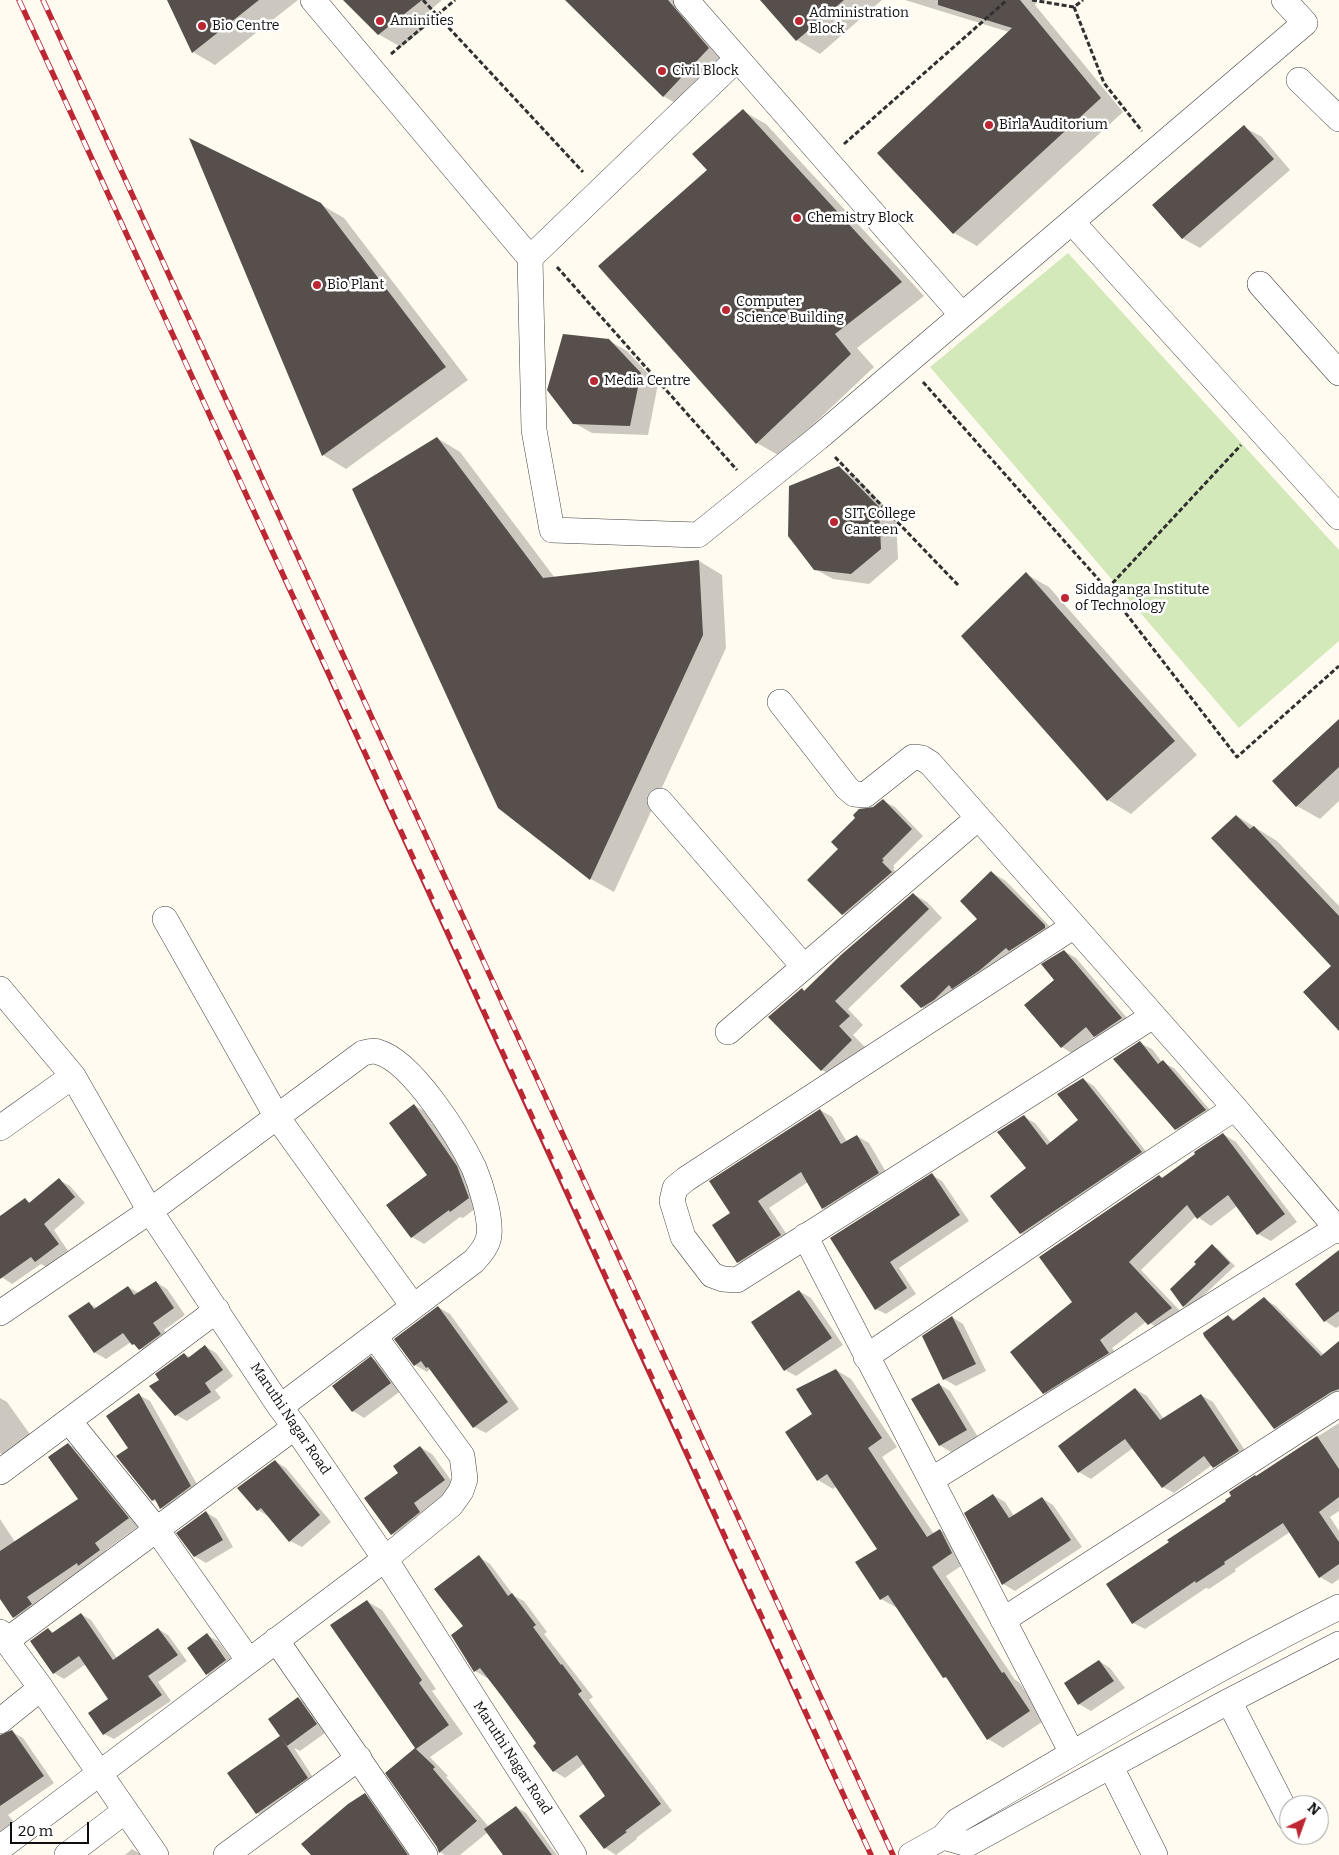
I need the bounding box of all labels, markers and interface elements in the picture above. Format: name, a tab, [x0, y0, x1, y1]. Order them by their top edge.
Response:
place label: Administration Block	[809, 5, 909, 38]
place label: Aminities	[390, 13, 454, 29]
marker: Aminities	[374, 15, 386, 27]
marker: Administration Block	[793, 15, 805, 27]
place label: Bio Centre	[212, 18, 280, 34]
marker: Bio Centre	[196, 20, 208, 32]
place label: Civil Block	[672, 63, 739, 79]
marker: Civil Block	[656, 65, 668, 77]
place label: Birla Auditorium	[999, 117, 1108, 133]
marker: Birla Auditorium	[983, 119, 995, 131]
place label: Chemistry Block	[807, 210, 914, 226]
marker: Chemistry Block	[791, 212, 803, 224]
place label: Bio Plant	[327, 277, 384, 293]
marker: Bio Plant	[311, 279, 323, 291]
place label: Computer Science Building	[736, 294, 844, 326]
marker: Computer Science Building	[720, 304, 732, 316]
place label: Media Centre	[604, 373, 690, 389]
marker: Media Centre	[588, 375, 600, 387]
place label: SIT College Canteen	[844, 506, 916, 538]
marker: SIT College Canteen	[828, 516, 840, 528]
place label: Siddaganga Institute of Technology	[1075, 582, 1210, 614]
marker: Siddaganga Institute of Technology	[1059, 592, 1071, 604]
street label: Maruthi Nagar Road	[246, 1360, 334, 1478]
street label: Maruthi Nagar Road	[469, 1698, 555, 1818]
north arrow	[1279, 1795, 1329, 1845]
text: N	[1304, 1799, 1323, 1819]
scale bar	[12, 1812, 91, 1844]
text: 20 m	[18, 1822, 53, 1840]

